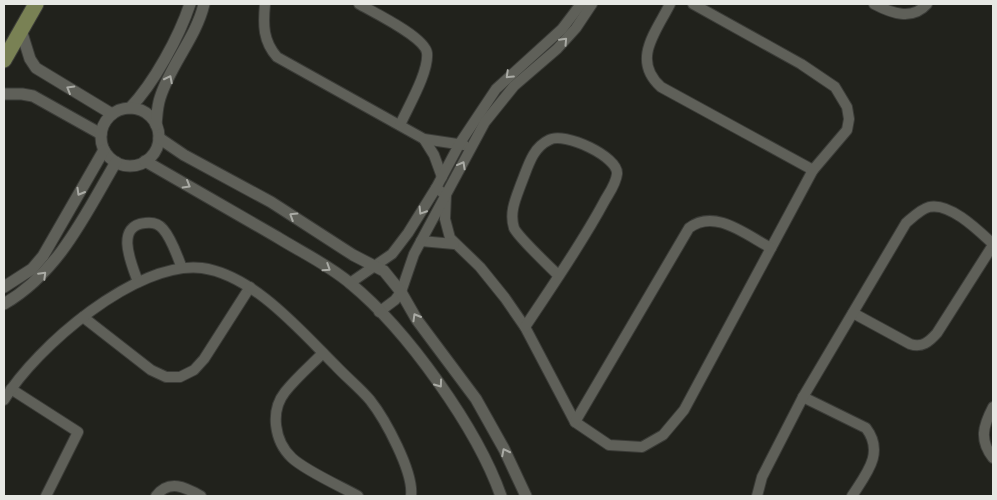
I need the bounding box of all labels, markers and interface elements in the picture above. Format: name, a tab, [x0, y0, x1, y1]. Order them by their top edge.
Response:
one-way arrow	[558, 38, 567, 47]
one-way arrow	[506, 69, 515, 78]
one-way arrow	[162, 75, 172, 84]
one-way arrow	[67, 86, 76, 96]
one-way arrow	[456, 162, 466, 171]
one-way arrow	[182, 179, 191, 189]
one-way arrow	[77, 187, 87, 196]
one-way arrow	[418, 206, 428, 215]
one-way arrow	[289, 212, 298, 222]
one-way arrow	[322, 262, 331, 271]
one-way arrow	[37, 272, 46, 281]
one-way arrow	[412, 313, 422, 322]
one-way arrow	[433, 378, 442, 388]
one-way arrow	[501, 448, 511, 457]

